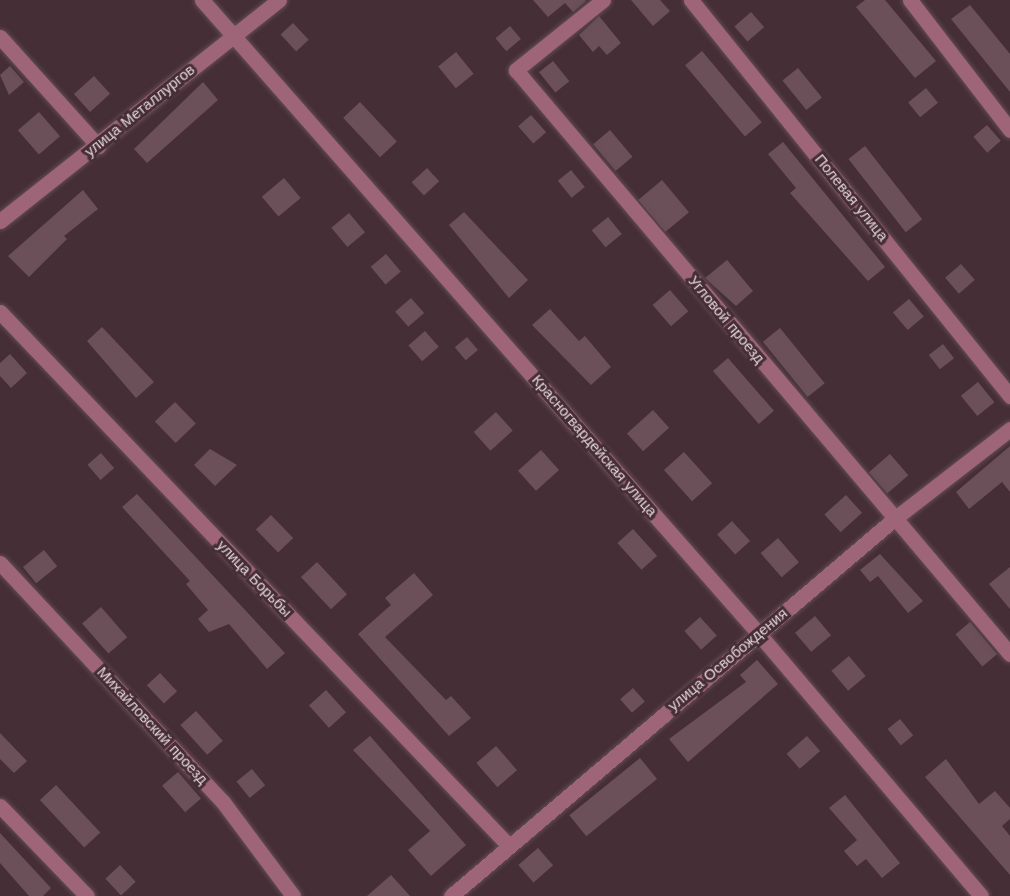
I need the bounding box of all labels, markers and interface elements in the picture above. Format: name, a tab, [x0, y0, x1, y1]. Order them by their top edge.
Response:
street label: улица Металлургов	[81, 61, 199, 161]
street label: Полевая улица	[810, 151, 892, 245]
street label: Угловой проезд	[684, 272, 768, 368]
street label: Красногвардейская улица	[528, 371, 660, 521]
street label: улица Борьбы	[213, 537, 295, 621]
street label: улица Освобождения	[665, 605, 791, 715]
street label: Михайловский проезд	[93, 664, 211, 788]

